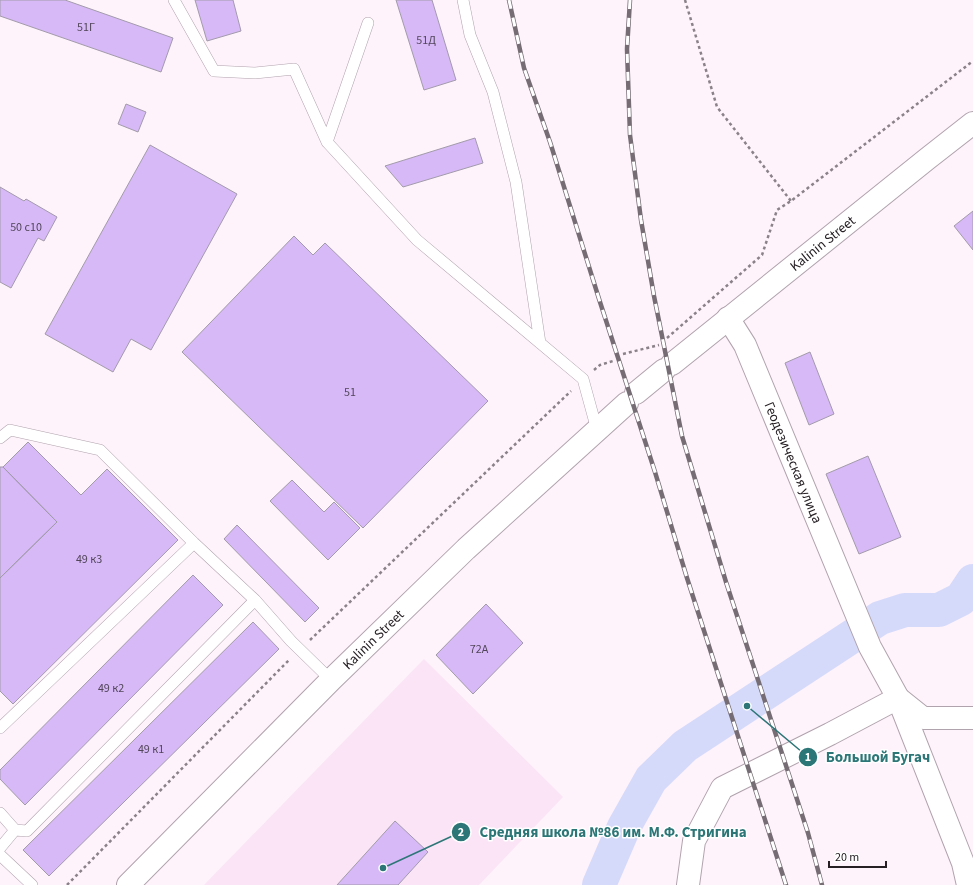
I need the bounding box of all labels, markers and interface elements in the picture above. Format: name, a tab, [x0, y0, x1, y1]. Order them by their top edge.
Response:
house number: 51Г	[77, 19, 95, 36]
house number: 51Д	[416, 32, 436, 49]
street label: Kalinin Street	[786, 211, 860, 276]
house number: 50 с10	[10, 219, 42, 236]
house number: 51	[344, 384, 356, 401]
street label: Геодезическая улица	[759, 399, 827, 527]
house number: 49 к3	[76, 551, 102, 568]
street label: Kalinin Street	[338, 605, 409, 675]
house number: 72А	[470, 641, 489, 658]
house number: 49 к2	[98, 680, 124, 697]
house number: 49 к1	[138, 741, 164, 758]
callout: Большой Бугач	[798, 744, 938, 771]
text: Большой Бугач	[826, 747, 930, 768]
text: 1	[805, 749, 811, 766]
callout: Средняя школа №86 им. М.Ф. Стригина	[451, 818, 754, 845]
text: Средняя школа №86 им. М.Ф. Стригина	[479, 822, 747, 843]
text: 2	[458, 824, 464, 841]
scale bar	[829, 843, 886, 869]
text: 20 m	[835, 849, 859, 866]

